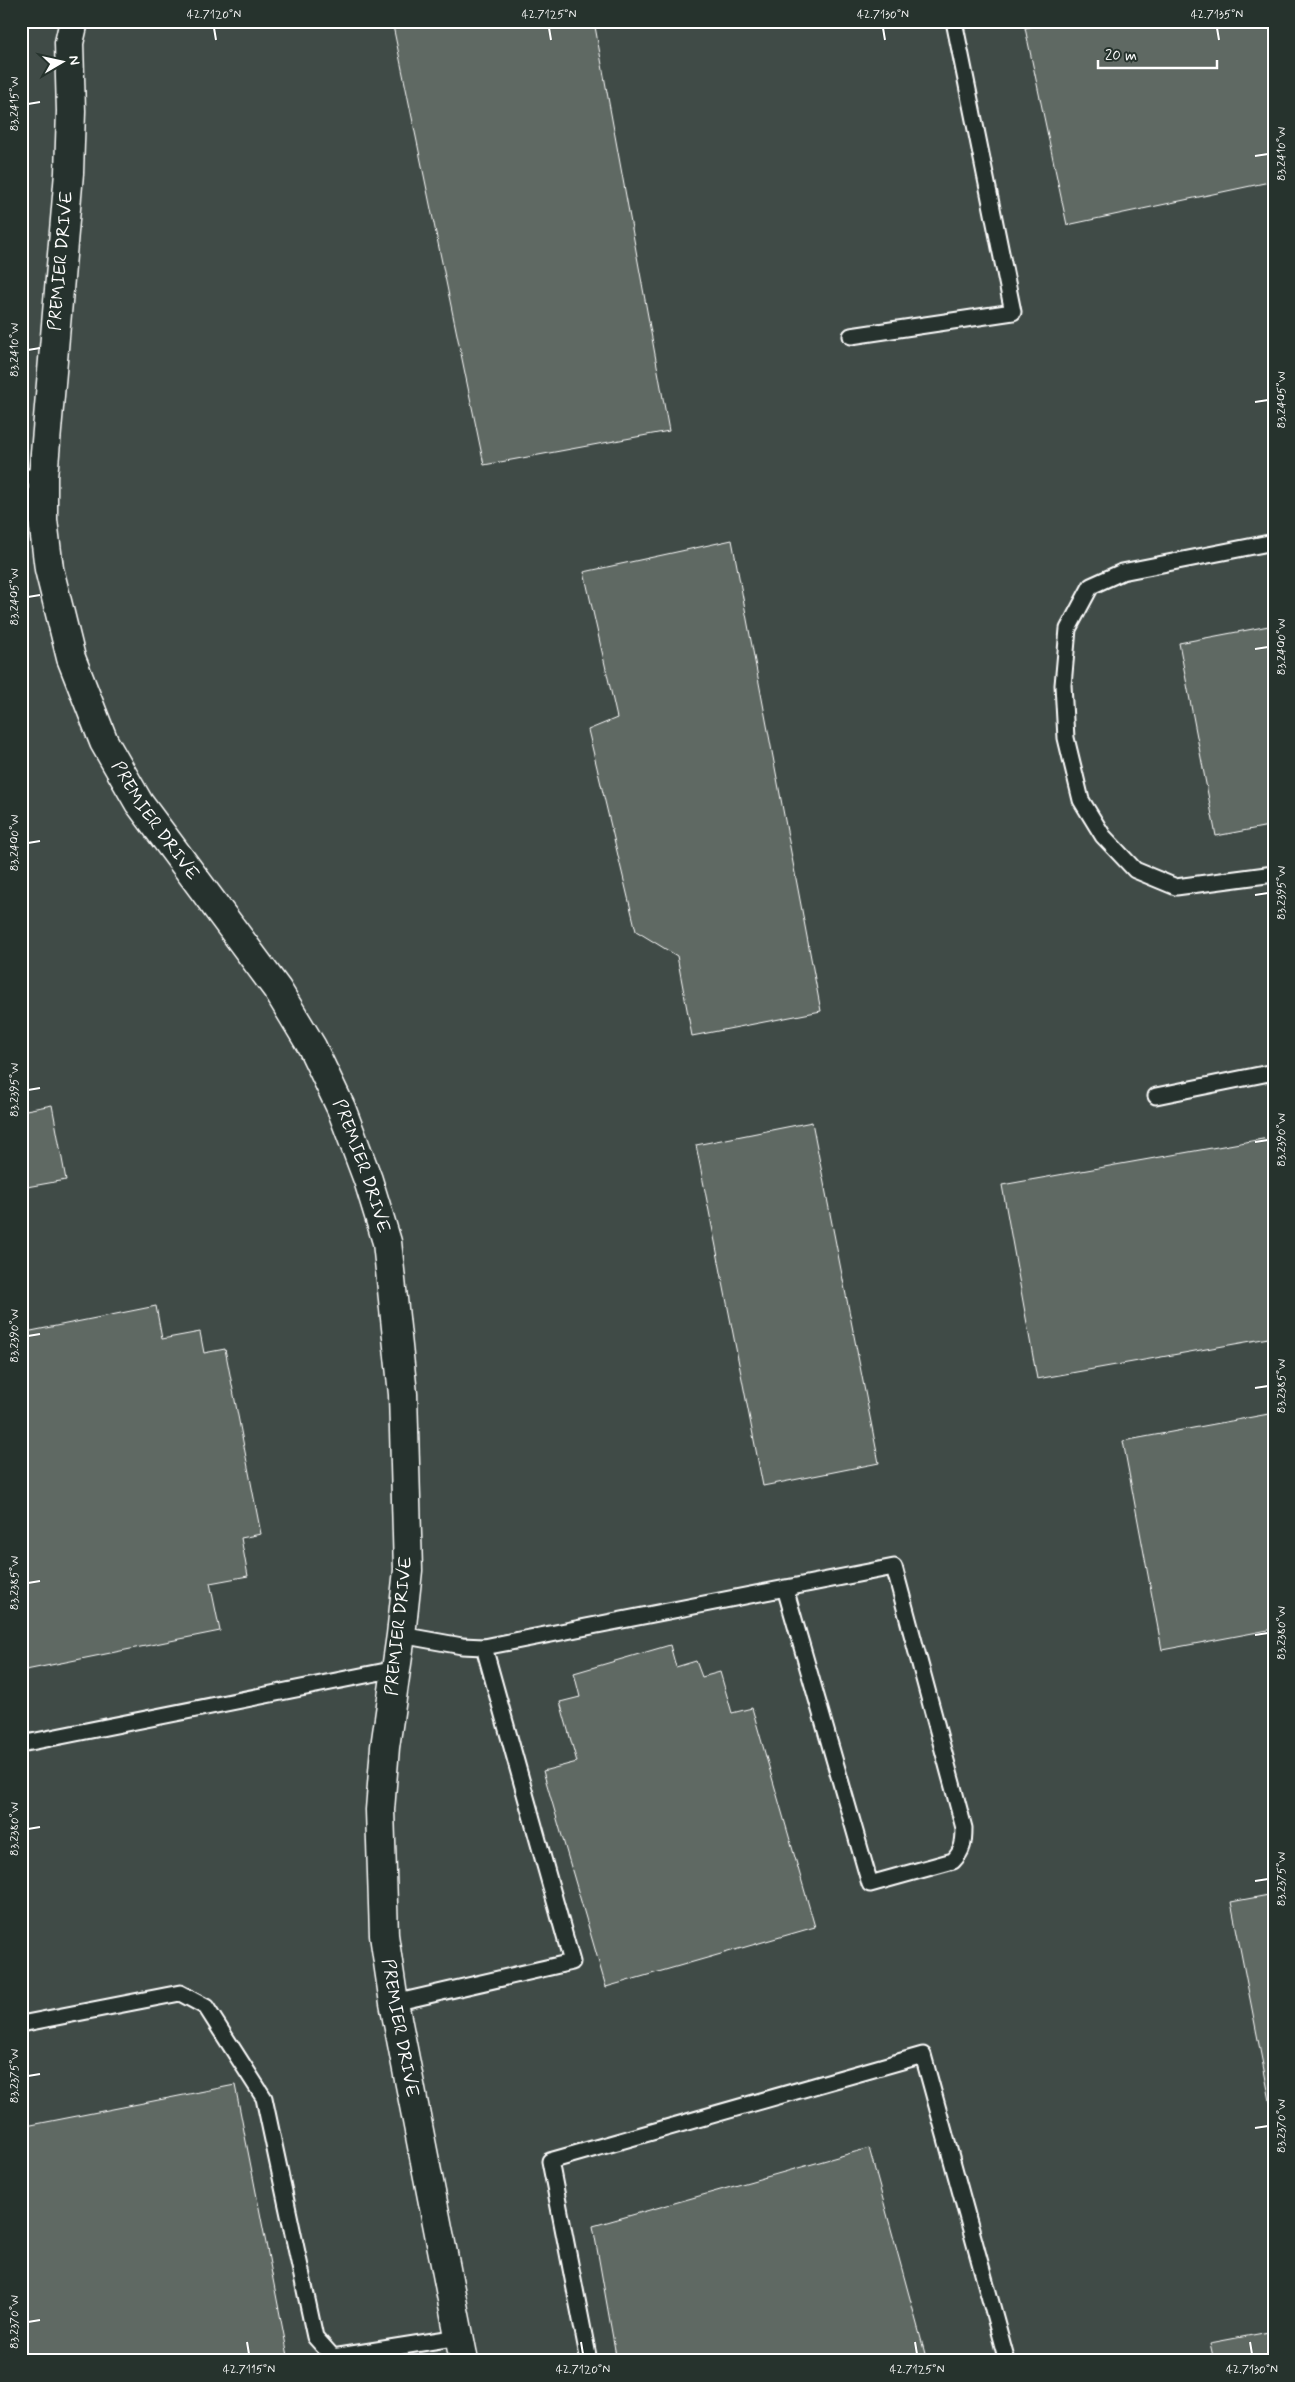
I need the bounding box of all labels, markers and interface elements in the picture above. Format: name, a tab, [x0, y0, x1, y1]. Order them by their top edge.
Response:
text: 42.7120°N	[187, 7, 241, 23]
text: 42.7125°N	[522, 7, 577, 23]
text: 42.7130°N	[857, 7, 909, 23]
text: 42.7135°N	[1191, 7, 1243, 23]
north arrow	[38, 38, 88, 88]
scale bar	[1098, 38, 1216, 70]
text: 20 m	[1105, 46, 1137, 66]
text: N	[64, 54, 83, 66]
text: 83.2415°W	[7, 77, 23, 131]
text: 83.2410°W	[1274, 127, 1290, 181]
street label: PREMIER DRIVE	[43, 190, 79, 332]
text: 83.2410°W	[7, 323, 23, 377]
text: 83.2405°W	[1274, 371, 1290, 429]
text: 83.2405°W	[7, 568, 23, 626]
text: 83.2400°W	[1274, 619, 1290, 675]
street label: PREMIER DRIVE	[105, 757, 205, 886]
text: 83.2400°W	[7, 815, 23, 871]
text: 83.2395°W	[1274, 866, 1290, 920]
text: 83.2395°W	[7, 1063, 23, 1117]
street label: PREMIER DRIVE	[327, 1095, 396, 1236]
text: 83.2390°W	[1274, 1113, 1290, 1167]
text: 83.2390°W	[7, 1309, 23, 1363]
text: 83.2385°W	[1274, 1359, 1290, 1413]
street label: PREMIER DRIVE	[380, 1555, 418, 1697]
text: 83.2385°W	[7, 1556, 23, 1610]
text: 83.2380°W	[1274, 1606, 1290, 1660]
text: 83.2380°W	[7, 1802, 23, 1856]
text: 83.2375°W	[1274, 1852, 1290, 1906]
street label: PREMIER DRIVE	[376, 1957, 424, 2099]
text: 83.2375°W	[7, 2049, 23, 2103]
text: 83.2370°W	[1274, 2099, 1290, 2153]
text: 83.2370°W	[7, 2295, 23, 2349]
text: 42.7115°N	[223, 2362, 275, 2378]
text: 42.7120°N	[556, 2362, 610, 2378]
text: 42.7125°N	[890, 2362, 945, 2378]
text: 42.7130°N	[1226, 2362, 1278, 2378]

